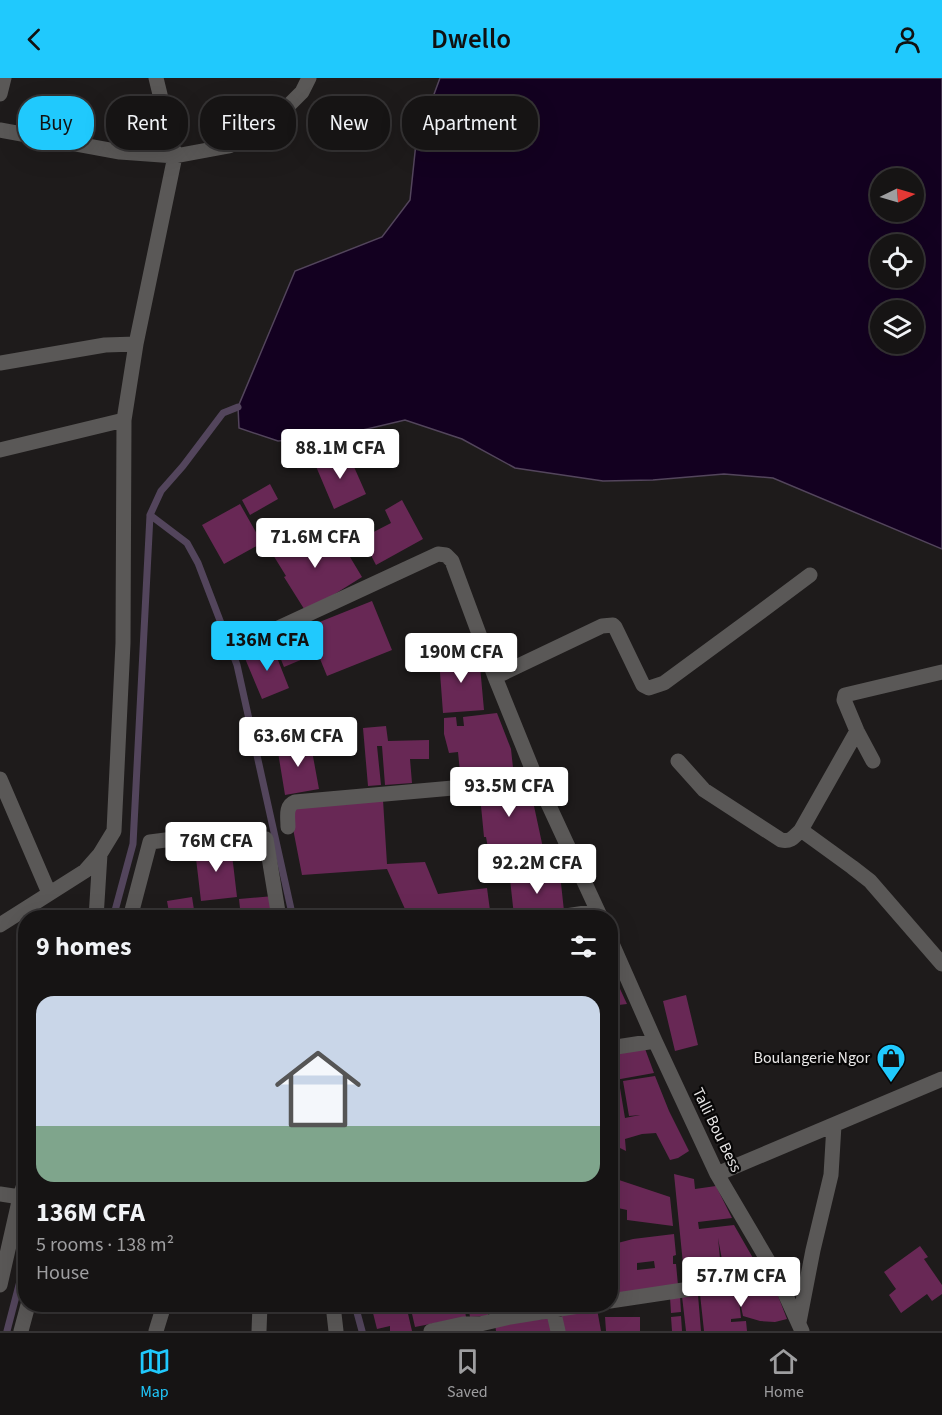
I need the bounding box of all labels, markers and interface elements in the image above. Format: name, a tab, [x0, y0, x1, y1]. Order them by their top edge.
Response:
text: Dwello	[431, 20, 511, 59]
icon: back	[18, 23, 51, 56]
icon: person	[891, 23, 924, 56]
chip: Buy	[18, 96, 94, 150]
chip: Rent	[106, 96, 188, 150]
chip: Filters	[200, 96, 296, 150]
chip: New	[308, 96, 390, 150]
chip: Apartment	[402, 96, 538, 150]
north arrow	[870, 168, 924, 222]
map controls	[870, 168, 924, 354]
button: locate	[870, 234, 924, 288]
button: layers	[870, 300, 924, 354]
pin: 88.1M CFA	[271, 429, 409, 480]
text: 88.1M CFA	[295, 434, 385, 462]
pin: 71.6M CFA	[246, 518, 384, 569]
text: 71.6M CFA	[270, 523, 360, 551]
pin: 136M CFA	[205, 621, 329, 672]
text: 136M CFA	[225, 626, 309, 654]
pin: 190M CFA	[399, 633, 523, 684]
text: 190M CFA	[419, 638, 503, 666]
pin: 63.6M CFA	[229, 717, 367, 768]
text: 63.6M CFA	[253, 722, 343, 750]
pin: 93.5M CFA	[440, 767, 578, 818]
text: 93.5M CFA	[464, 772, 554, 800]
pin: 76M CFA	[161, 822, 271, 873]
text: 76M CFA	[179, 827, 253, 855]
pin: 92.2M CFA	[468, 844, 606, 895]
text: 92.2M CFA	[492, 849, 582, 877]
text: 9 homes	[36, 928, 131, 965]
icon: filters	[567, 930, 600, 963]
icon: home	[264, 1035, 372, 1143]
shop icon: Boulangerie Ngor	[875, 1042, 907, 1084]
place label: Boulangerie Ngor	[753, 1047, 870, 1069]
street label: Talli Bou Bess	[687, 1084, 747, 1176]
text: 136M CFA	[36, 1194, 145, 1231]
text: 5 rooms · 138 m²	[36, 1231, 174, 1259]
pin: 57.7M CFA	[672, 1257, 810, 1308]
text: House	[36, 1259, 89, 1287]
text: 57.7M CFA	[696, 1262, 786, 1290]
tab: Map	[138, 1345, 171, 1403]
tab: Saved	[447, 1345, 488, 1403]
tab: Home	[764, 1345, 804, 1403]

